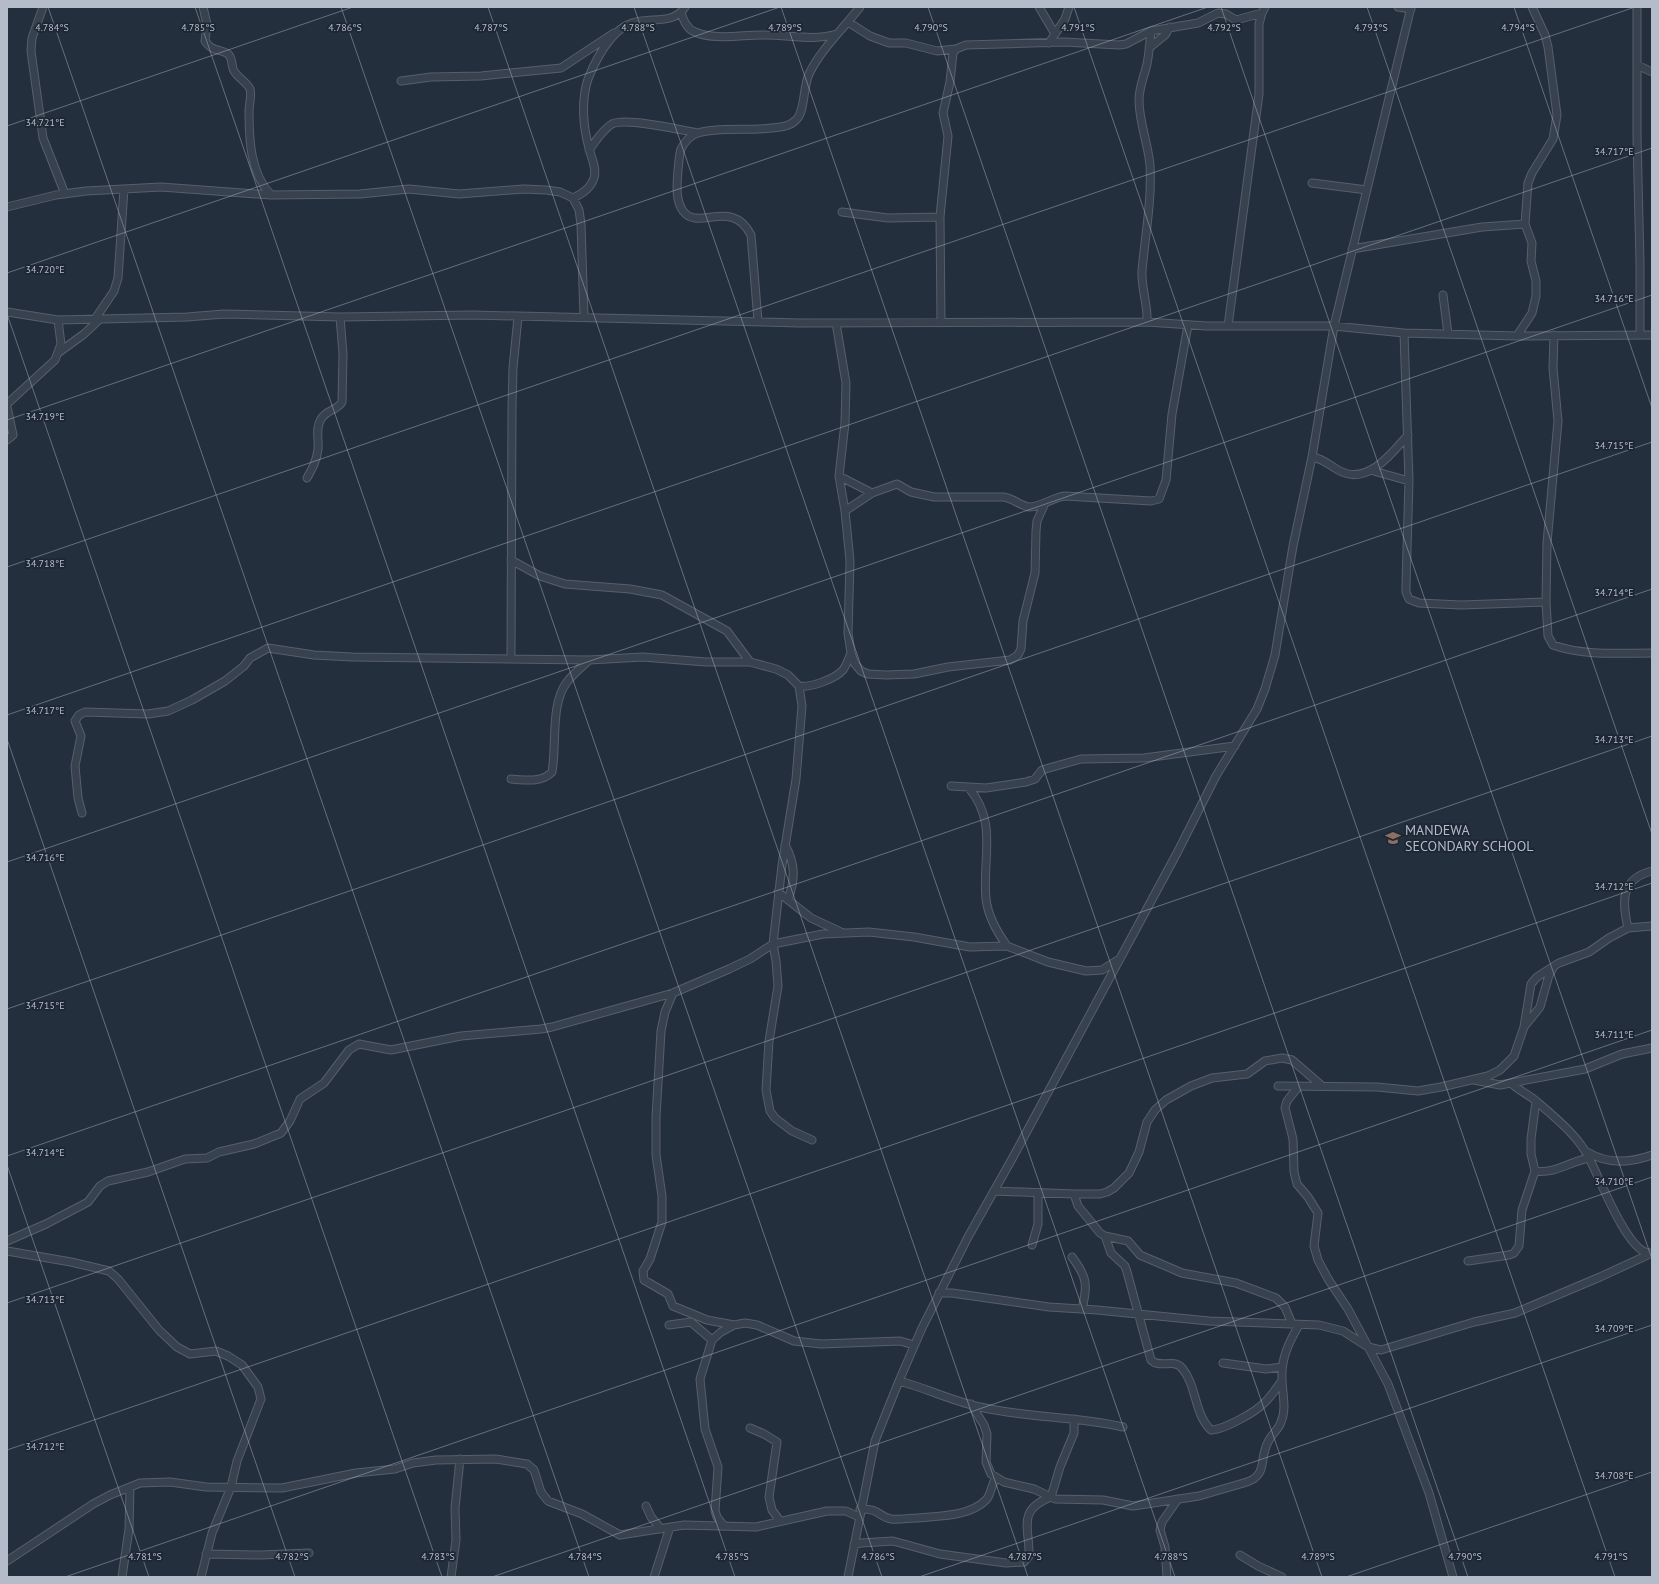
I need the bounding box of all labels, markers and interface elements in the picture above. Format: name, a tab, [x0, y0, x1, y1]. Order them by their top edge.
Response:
text: 4.784°S	[35, 21, 69, 34]
text: 4.785°S	[181, 21, 215, 34]
text: 4.786°S	[328, 21, 362, 34]
text: 4.787°S	[474, 21, 508, 34]
text: 4.788°S	[621, 21, 655, 34]
text: 4.789°S	[768, 21, 802, 34]
text: 4.790°S	[914, 21, 948, 34]
text: 4.791°S	[1061, 21, 1095, 34]
text: 4.792°S	[1207, 21, 1241, 34]
text: 4.793°S	[1354, 21, 1388, 34]
text: 4.794°S	[1501, 21, 1535, 34]
text: 34.721°E	[26, 116, 65, 129]
text: 34.717°E	[1595, 145, 1634, 158]
text: 34.720°E	[26, 263, 65, 276]
text: 34.716°E	[1595, 292, 1634, 305]
text: 34.719°E	[26, 410, 65, 423]
text: 34.715°E	[1595, 439, 1634, 452]
text: 34.718°E	[26, 557, 65, 570]
text: 34.714°E	[1595, 586, 1634, 599]
text: 34.717°E	[26, 704, 65, 717]
text: 34.713°E	[1595, 733, 1634, 746]
place label: MANDEWA SECONDARY SCHOOL	[1405, 821, 1533, 855]
school or university icon: MANDEWA SECONDARY SCHOOL	[1384, 829, 1402, 847]
text: 34.716°E	[26, 851, 65, 864]
text: 34.712°E	[1595, 880, 1634, 893]
text: 34.715°E	[26, 999, 65, 1012]
text: 34.711°E	[1595, 1028, 1634, 1041]
text: 34.714°E	[26, 1146, 65, 1159]
text: 34.710°E	[1595, 1175, 1634, 1188]
text: 34.713°E	[26, 1293, 65, 1306]
text: 34.709°E	[1595, 1322, 1634, 1335]
text: 34.712°E	[26, 1440, 65, 1453]
text: 34.708°E	[1595, 1469, 1634, 1482]
text: 4.781°S	[128, 1550, 162, 1563]
text: 4.782°S	[275, 1550, 309, 1563]
text: 4.783°S	[421, 1550, 455, 1563]
text: 4.784°S	[568, 1550, 602, 1563]
text: 4.785°S	[715, 1550, 749, 1563]
text: 4.786°S	[861, 1550, 895, 1563]
text: 4.787°S	[1008, 1550, 1042, 1563]
text: 4.788°S	[1154, 1550, 1188, 1563]
text: 4.789°S	[1301, 1550, 1335, 1563]
text: 4.790°S	[1448, 1550, 1482, 1563]
text: 4.791°S	[1594, 1550, 1628, 1563]

